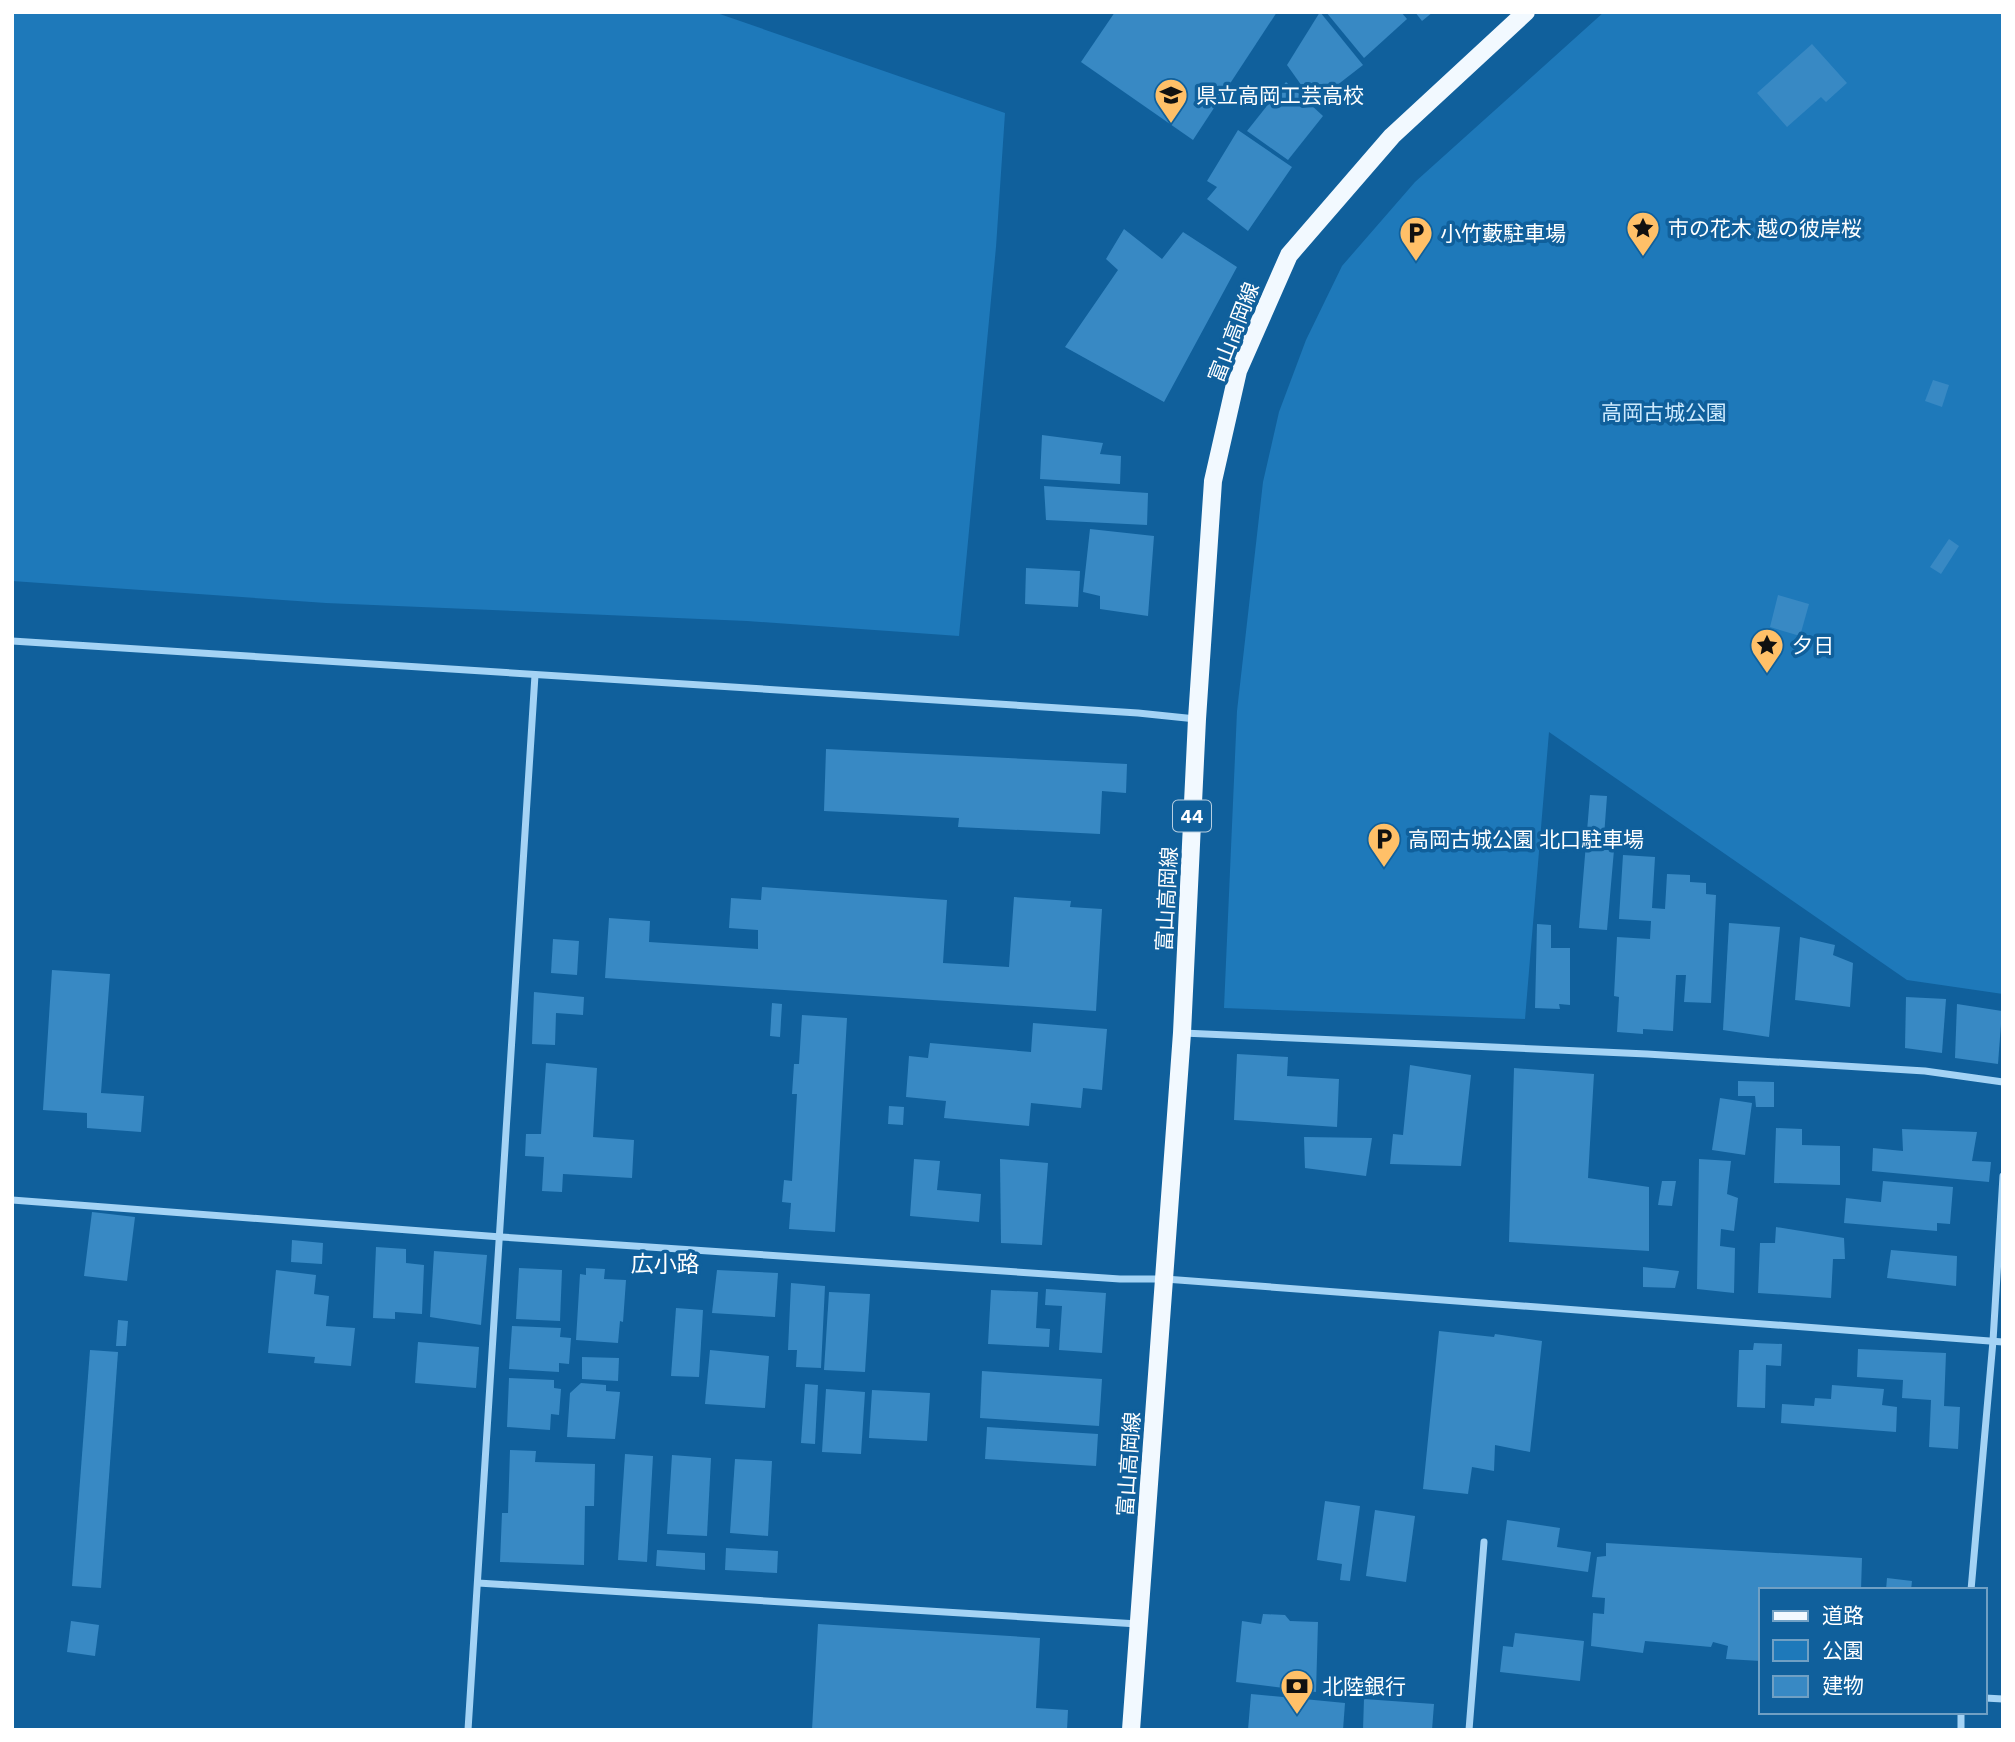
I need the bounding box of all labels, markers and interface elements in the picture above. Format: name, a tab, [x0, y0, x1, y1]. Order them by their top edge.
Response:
school or university icon: 県立高岡工芸高校	[1152, 76, 1190, 125]
place label: 県立高岡工芸高校	[1196, 81, 1364, 109]
place icon: 市の花木 越の彼岸桜	[1624, 209, 1662, 258]
parking icon: 小竹藪駐車場	[1397, 214, 1435, 263]
place label: 市の花木 越の彼岸桜	[1668, 214, 1862, 242]
place label: 小竹藪駐車場	[1440, 219, 1566, 247]
street label: 富山高岡線	[1201, 278, 1265, 386]
park label: 高岡古城公園	[1601, 398, 1727, 426]
place icon: 夕日	[1748, 626, 1786, 675]
place label: 夕日	[1792, 631, 1834, 659]
road number: 44	[1173, 800, 1211, 832]
parking icon: 高岡古城公園 北口駐車場	[1365, 820, 1403, 869]
place label: 高岡古城公園 北口駐車場	[1408, 825, 1644, 853]
street label: 富山高岡線	[1149, 846, 1183, 952]
district label: 広小路	[631, 1248, 700, 1278]
street label: 富山高岡線	[1110, 1411, 1146, 1517]
legend	[1759, 1588, 1987, 1714]
text: 道路	[1822, 1601, 1864, 1629]
text: 公園	[1822, 1636, 1864, 1664]
bank icon: 北陸銀行	[1278, 1667, 1316, 1716]
text: 建物	[1822, 1671, 1864, 1699]
place label: 北陸銀行	[1322, 1672, 1406, 1700]

